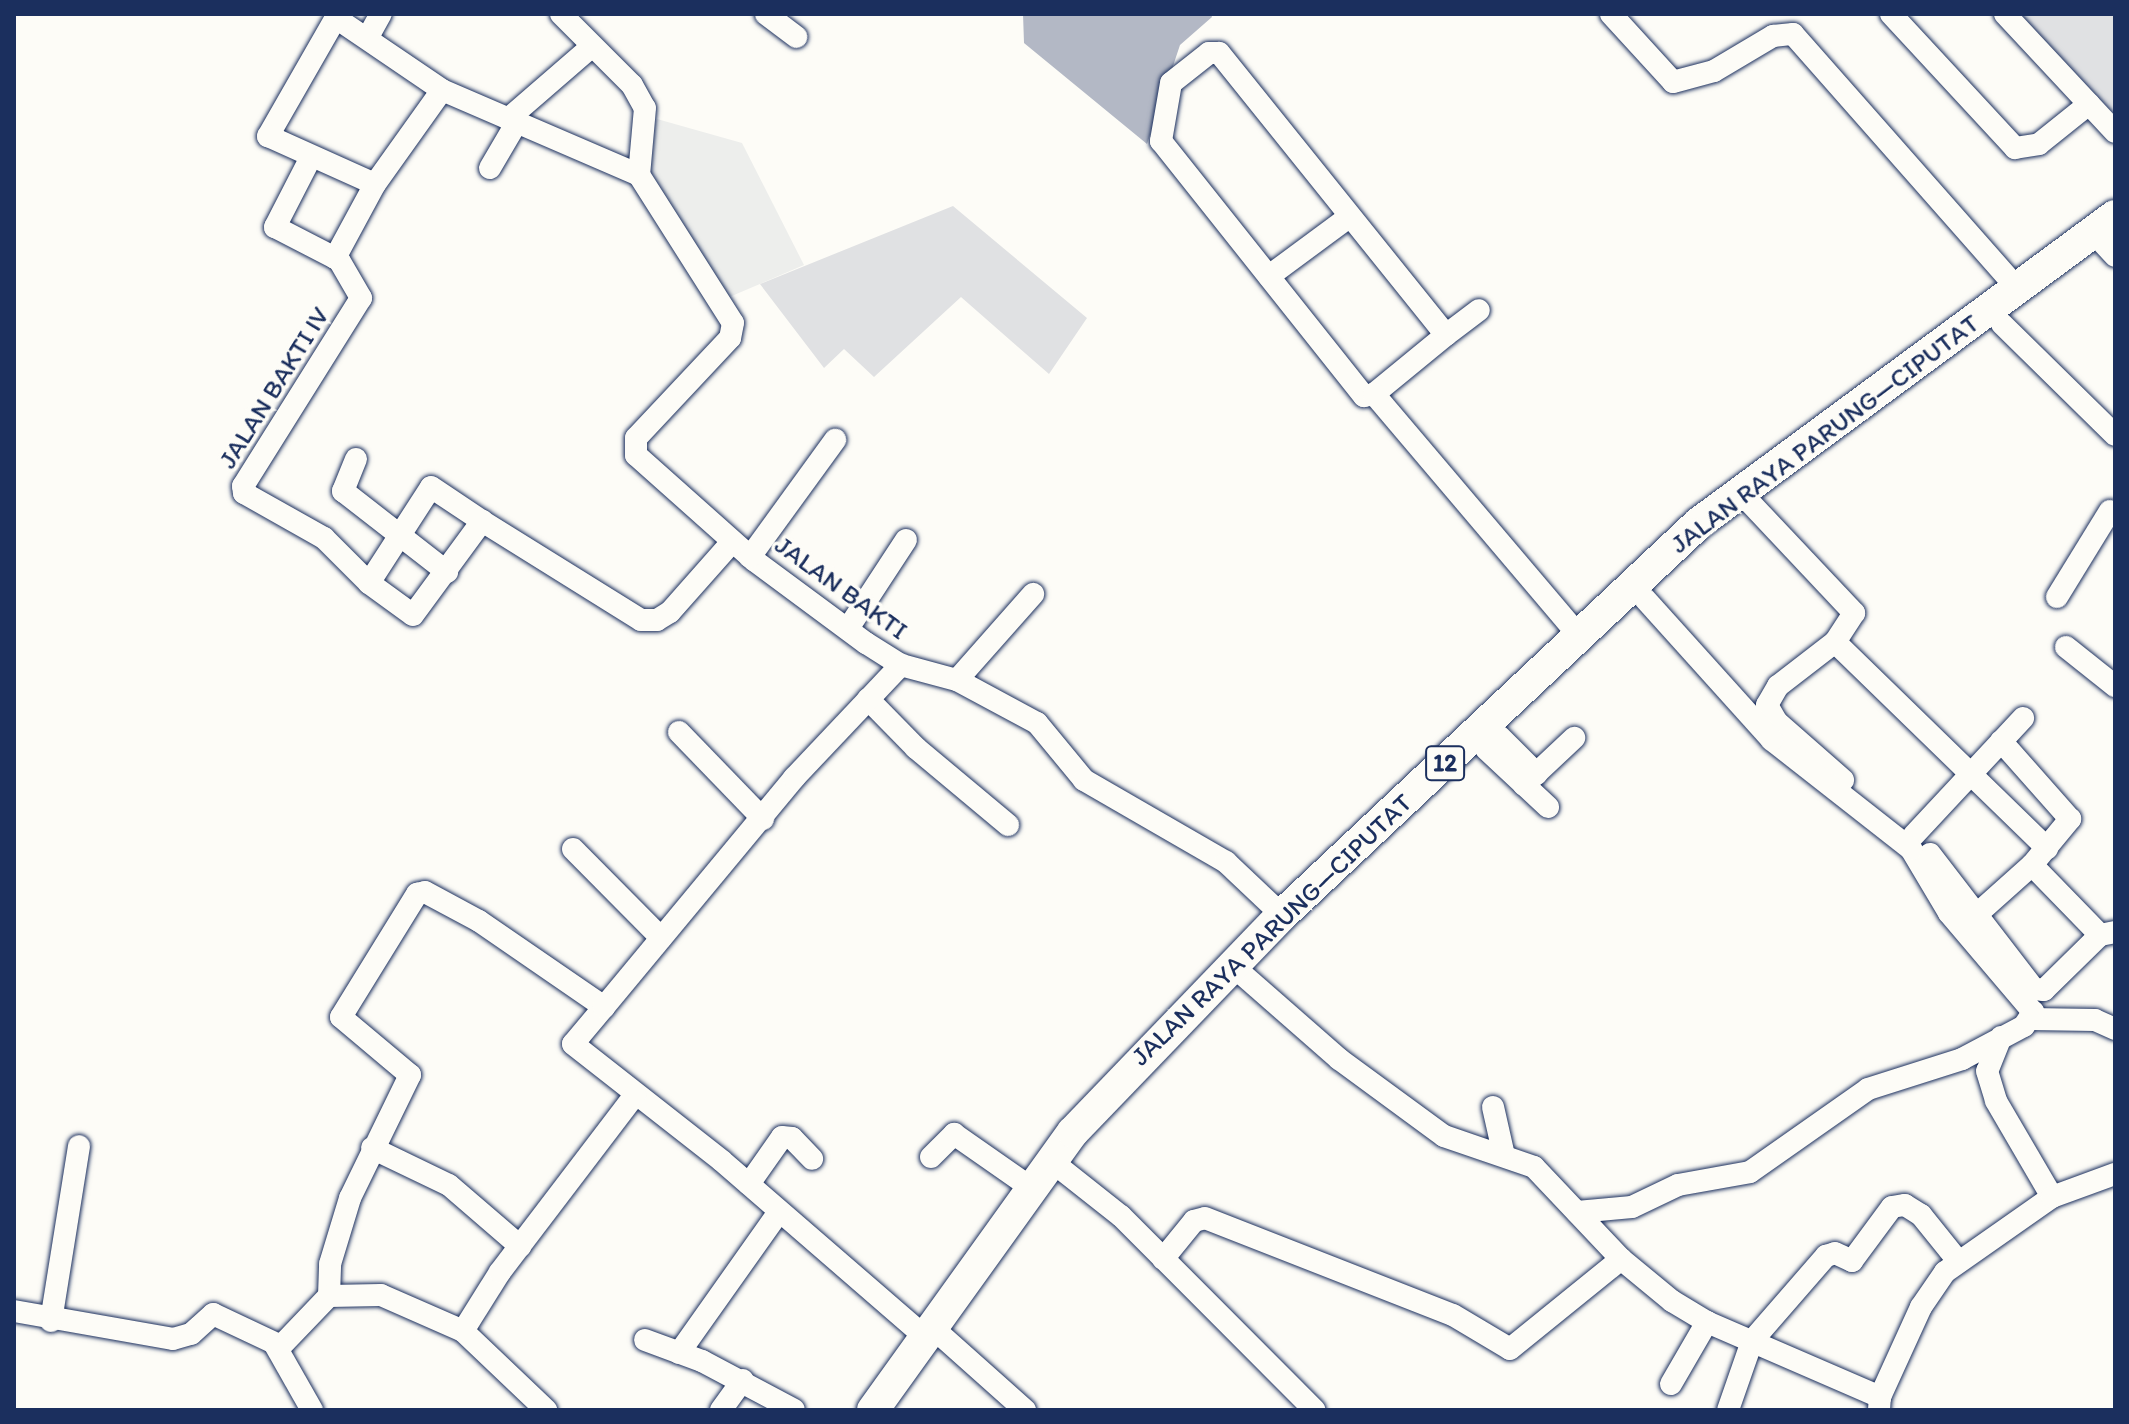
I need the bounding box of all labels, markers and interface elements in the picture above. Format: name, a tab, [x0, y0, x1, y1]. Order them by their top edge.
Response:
street label: JALAN BAKTI IV	[212, 302, 336, 474]
street label: JALAN RAYA PARUNG—CIPUTAT	[1665, 308, 1985, 560]
street label: JALAN BAKTI	[770, 530, 912, 646]
road number: 12	[1425, 743, 1465, 783]
street label: JALAN RAYA PARUNG—CIPUTAT	[1125, 788, 1419, 1072]

